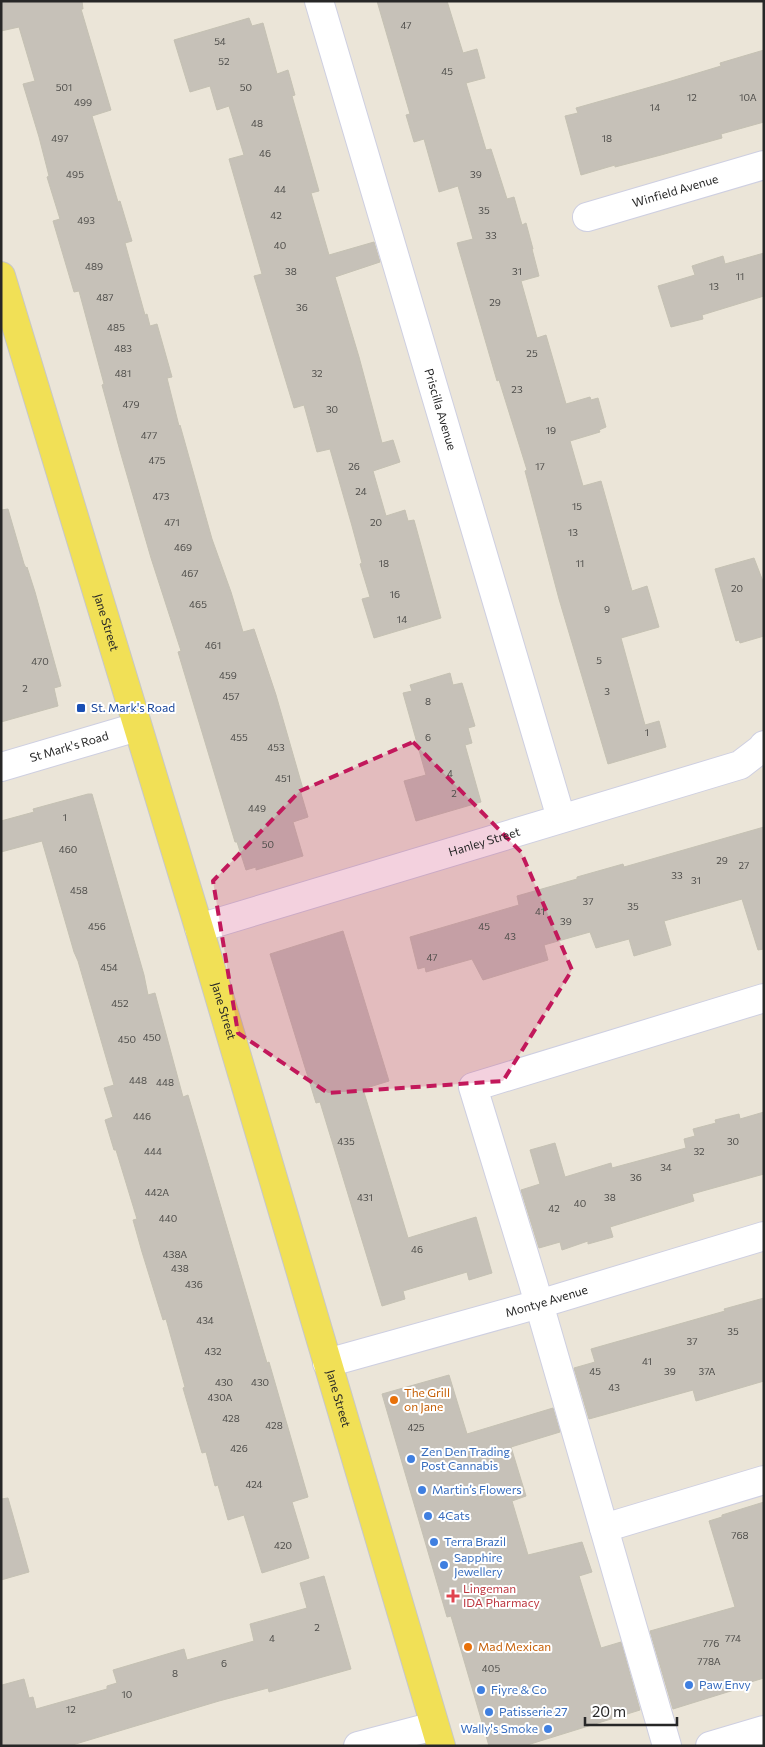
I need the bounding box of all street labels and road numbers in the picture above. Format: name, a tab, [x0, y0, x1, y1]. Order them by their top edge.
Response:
street label: Winfield Avenue	[630, 171, 720, 209]
street label: Priscilla Avenue	[422, 367, 460, 452]
street label: Jane Street	[91, 592, 122, 653]
street label: St Mark's Road	[28, 728, 110, 764]
street label: Hanley Street	[447, 824, 522, 858]
street label: Jane Street	[208, 980, 240, 1041]
street label: Montye Avenue	[503, 1282, 589, 1319]
street label: Jane Street	[323, 1368, 354, 1429]

